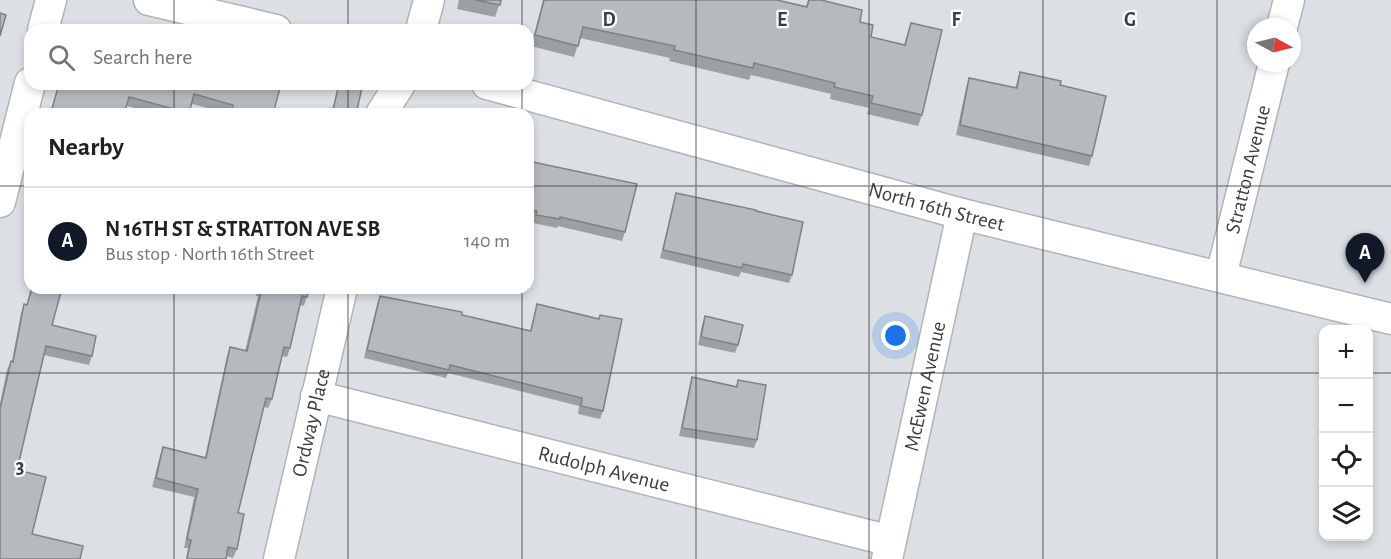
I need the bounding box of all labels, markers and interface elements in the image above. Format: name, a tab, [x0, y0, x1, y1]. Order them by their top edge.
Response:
text: D	[602, 10, 616, 30]
text: E	[777, 10, 787, 30]
text: F	[951, 10, 961, 30]
text: G	[1124, 10, 1136, 30]
north arrow	[1247, 18, 1301, 72]
search box	[24, 24, 534, 90]
icon: search	[45, 41, 78, 74]
text: Search here	[93, 46, 192, 68]
street label: Stratton Avenue	[1221, 103, 1274, 236]
text: Nearby	[48, 134, 124, 160]
street label: North 16th Street	[866, 178, 1007, 235]
text: N 16TH ST & STRATTON AVE SB	[105, 218, 380, 240]
text: A	[62, 231, 74, 251]
text: 140 m	[464, 231, 510, 251]
pin: A	[1346, 234, 1384, 283]
text: Bus stop · North 16th Street	[105, 244, 314, 264]
street label: McEwen Avenue	[900, 319, 949, 453]
your location	[881, 321, 910, 350]
map controls	[1319, 325, 1373, 541]
button: +	[1319, 325, 1373, 379]
street label: Ordway Place	[288, 367, 333, 479]
button: −	[1319, 379, 1373, 433]
button: locate	[1319, 433, 1373, 487]
street label: Rudolph Avenue	[536, 442, 672, 495]
text: 3	[16, 457, 24, 477]
button: layers	[1319, 487, 1373, 541]

